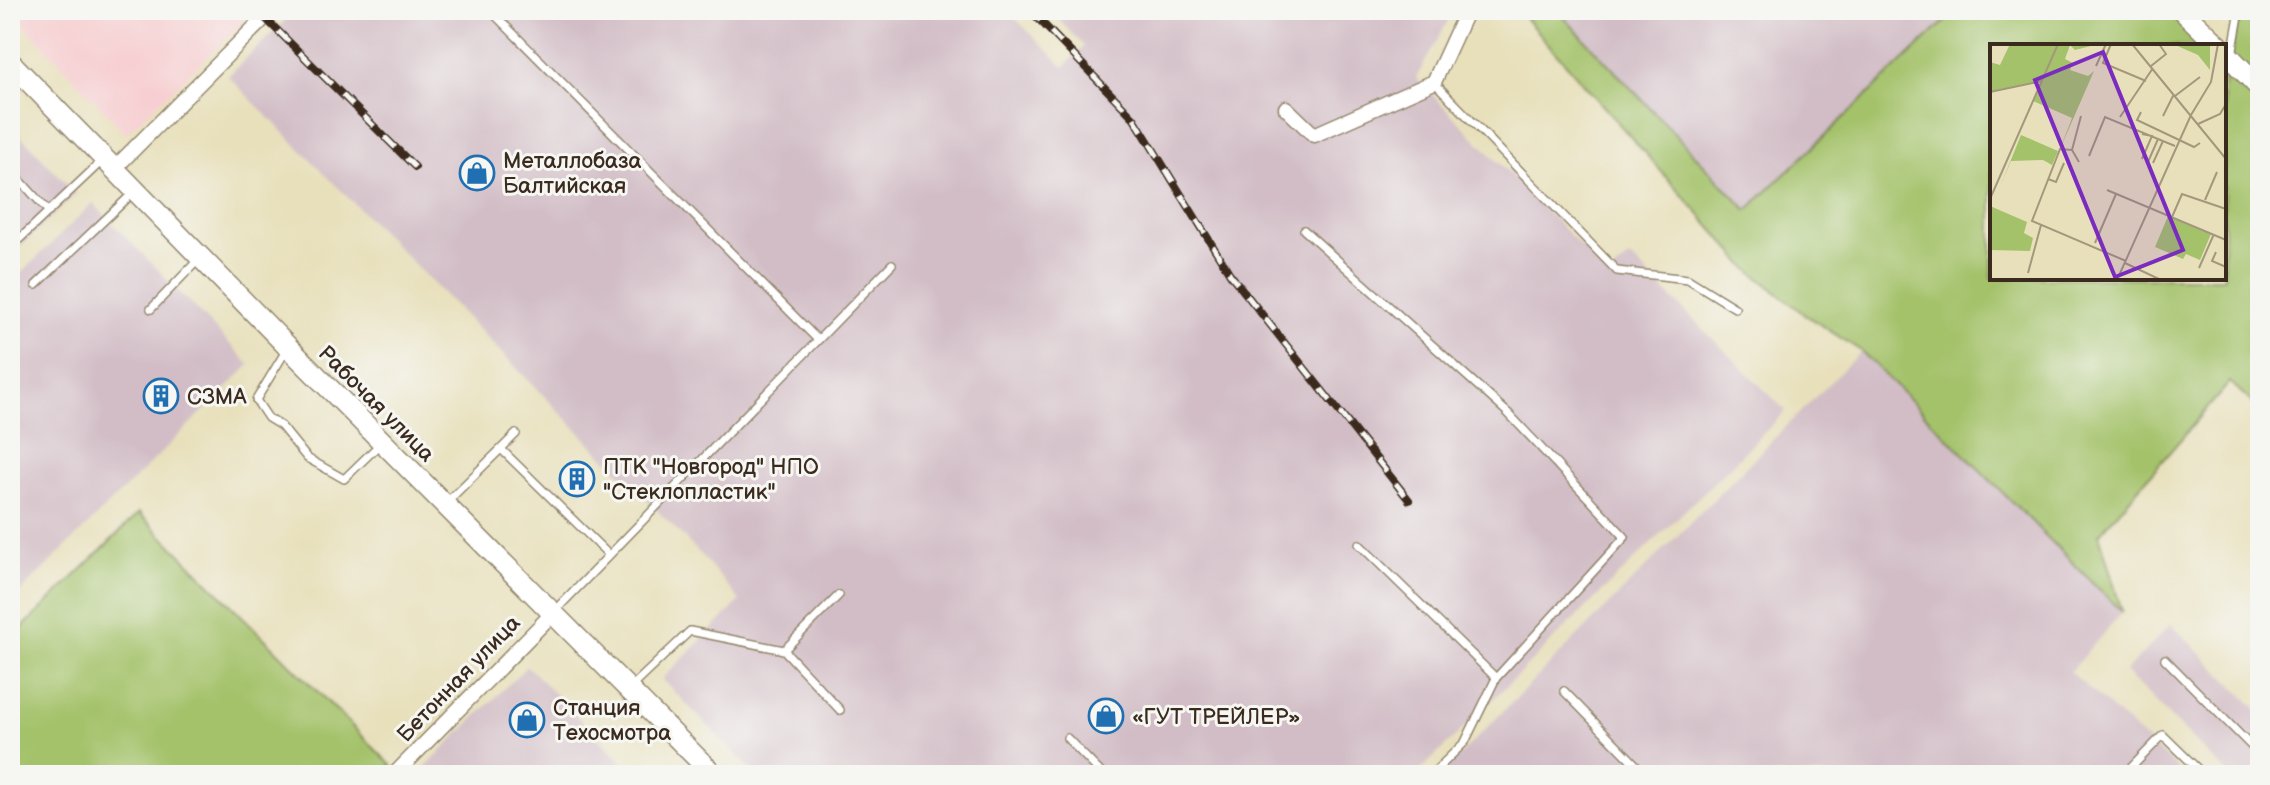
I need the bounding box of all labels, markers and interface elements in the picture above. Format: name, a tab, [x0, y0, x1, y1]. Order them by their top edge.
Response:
inset map	[1990, 44, 2226, 280]
place label: Металлобаза Балтийская	[503, 148, 642, 200]
shop icon: Металлобаза Балтийская	[458, 154, 496, 192]
street label: Рабочая улица	[312, 340, 440, 468]
building icon: СЗМА	[142, 377, 180, 415]
place label: СЗМА	[187, 384, 247, 411]
place label: ПТК "Новгород" НПО "Стеклопластик"	[603, 454, 819, 506]
building icon: ПТК "Новгород" НПО "Стеклопластик"	[558, 460, 596, 498]
street label: Бетонная улица	[392, 610, 526, 748]
place label: Станция Техосмотра	[553, 695, 671, 747]
shop icon: «ГУТ ТРЕЙЛЕР»	[1087, 697, 1125, 735]
shop icon: Станция Техосмотра	[508, 701, 546, 739]
place label: «ГУТ ТРЕЙЛЕР»	[1132, 704, 1301, 731]

